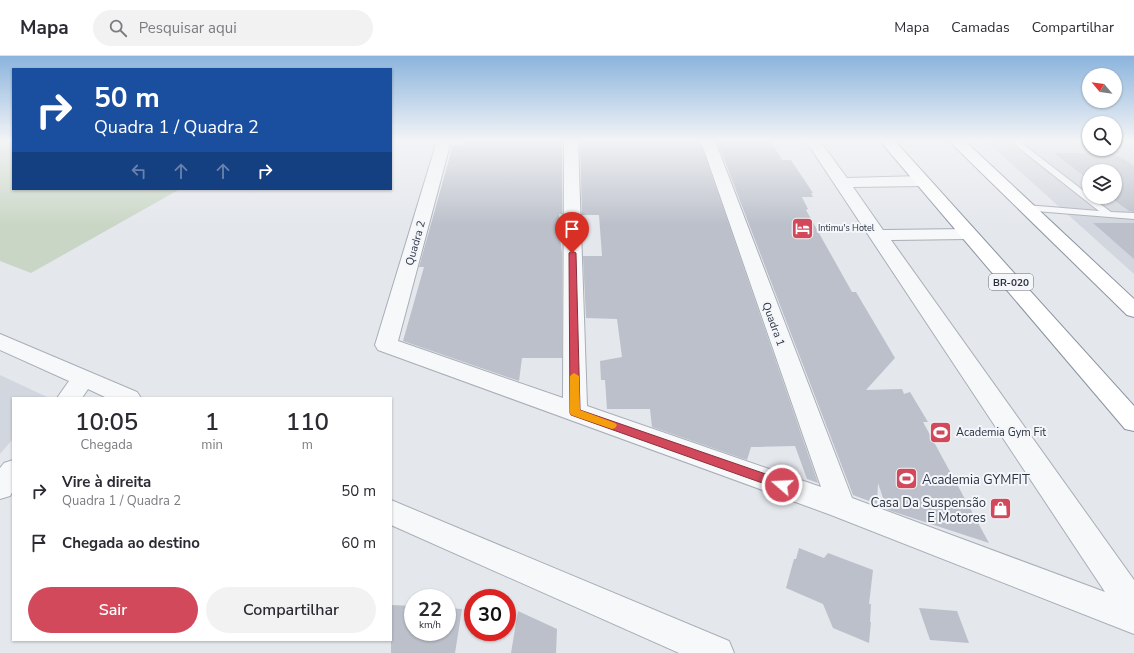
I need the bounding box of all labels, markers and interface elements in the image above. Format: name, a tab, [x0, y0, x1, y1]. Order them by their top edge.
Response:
search box	[93, 10, 373, 46]
text: Mapa	[20, 15, 69, 41]
icon: search	[107, 17, 129, 39]
text: Pesquisar aqui	[139, 18, 237, 38]
text: Mapa	[894, 18, 929, 37]
text: Camadas	[951, 18, 1010, 37]
text: Compartilhar	[1032, 18, 1114, 37]
north arrow	[1082, 68, 1122, 108]
map controls	[1082, 68, 1122, 204]
text: 50 m	[94, 79, 160, 117]
icon: right	[28, 84, 80, 136]
text: Quadra 1 / Quadra 2	[94, 115, 259, 139]
button: search	[1082, 116, 1122, 156]
icon: left	[128, 160, 150, 182]
icon: ahead	[170, 160, 192, 182]
icon: ahead	[212, 160, 234, 182]
icon: right	[254, 160, 276, 182]
button: layers	[1082, 164, 1122, 204]
pin	[555, 212, 589, 253]
hotel icon: Intimu's Hotel	[790, 215, 816, 241]
icon: arrive	[561, 218, 583, 240]
street label: Quadra 2	[402, 219, 429, 267]
place label: Intimu's Hotel	[818, 222, 875, 234]
road number: BR-020	[989, 274, 1033, 290]
street label: Quadra 1	[759, 300, 788, 348]
text: 10:05	[75, 406, 138, 438]
text: 1	[205, 406, 219, 438]
text: 110	[286, 406, 329, 438]
sports icon: Academia Gym Fit	[928, 419, 954, 445]
place label: Academia Gym Fit	[956, 425, 1046, 440]
text: Chegada	[81, 436, 133, 454]
text: min	[201, 436, 223, 454]
text: m	[302, 436, 313, 454]
position arrow	[761, 464, 803, 506]
sports icon: Academia GYMFIT	[894, 466, 920, 492]
place label: Academia GYMFIT	[922, 471, 1030, 489]
text: Vire à direita	[62, 472, 151, 492]
icon: right	[28, 480, 50, 502]
text: 50 m	[341, 481, 376, 501]
text: Quadra 1 / Quadra 2	[62, 492, 181, 510]
place label: Casa Da Suspensão E Motores	[870, 494, 986, 527]
shop icon: Casa Da Suspensão E Motores	[988, 496, 1014, 522]
icon: arrive	[28, 532, 50, 554]
text: Chegada ao destino	[62, 533, 200, 553]
text: 60 m	[341, 533, 376, 553]
button: Sair	[28, 587, 198, 633]
button: Compartilhar	[206, 587, 376, 633]
speed limit sign: 30	[464, 589, 516, 641]
text: 22	[418, 596, 442, 623]
text: km/h	[419, 618, 441, 632]

